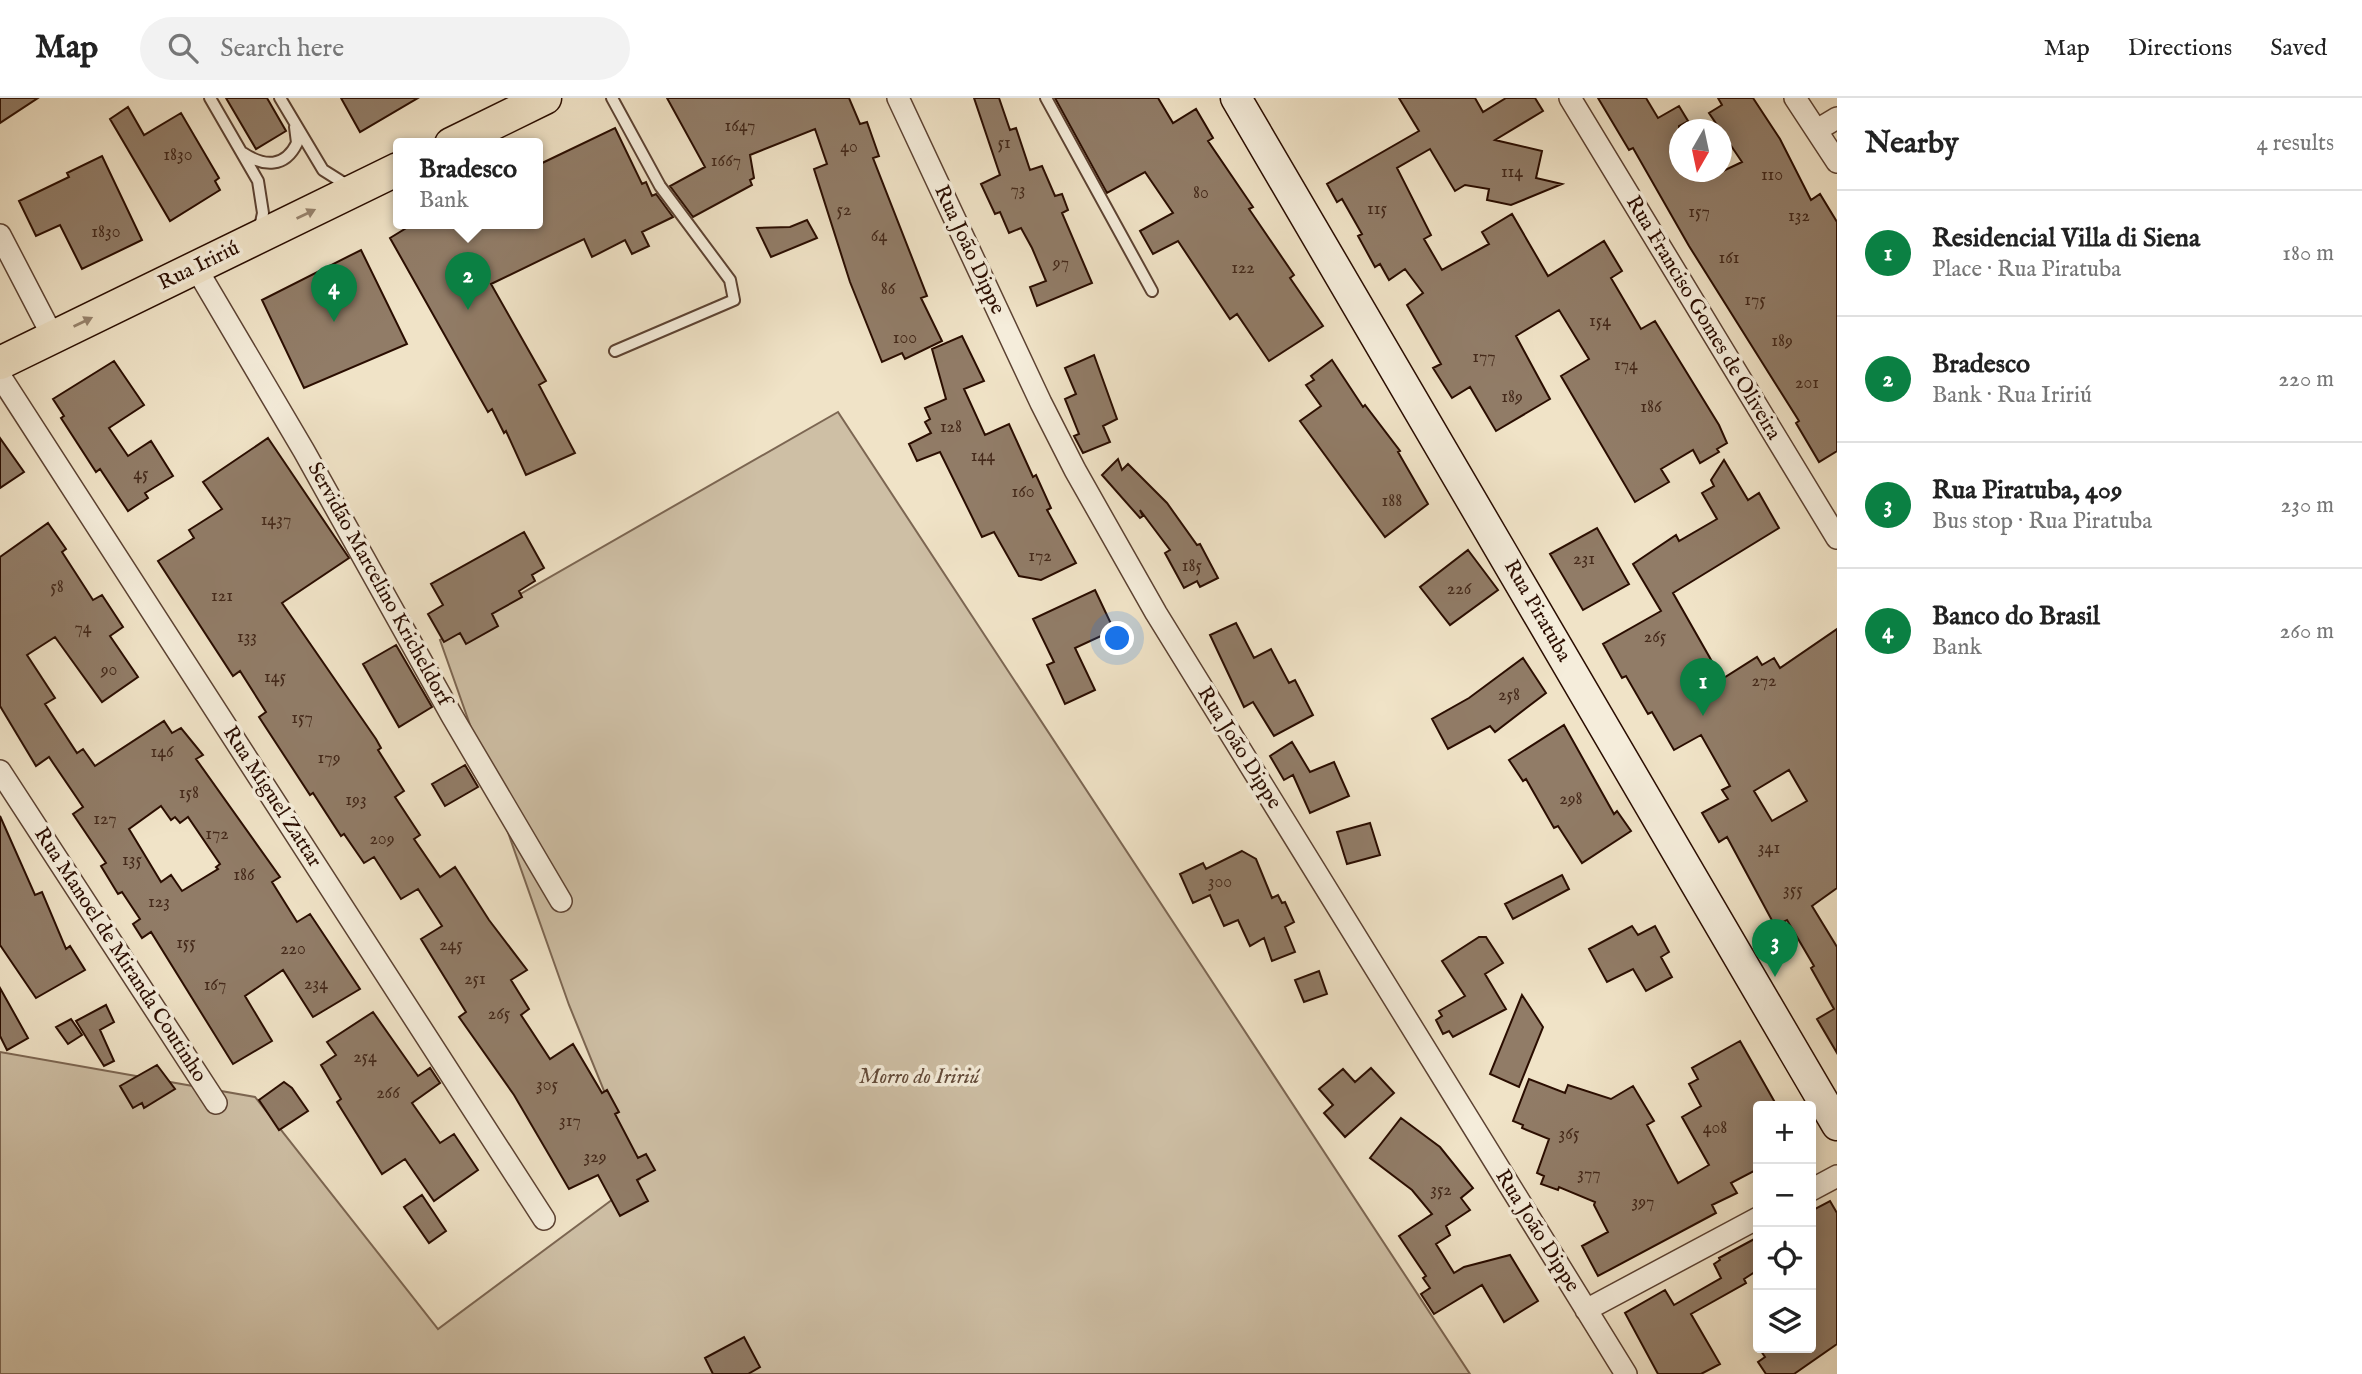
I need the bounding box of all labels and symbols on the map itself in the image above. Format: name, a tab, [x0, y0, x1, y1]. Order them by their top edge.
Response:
house number: 1647	[725, 115, 756, 138]
north arrow	[1669, 119, 1732, 182]
house number: 51	[997, 132, 1011, 155]
house number: 40	[840, 136, 858, 159]
house number: 1830	[163, 144, 193, 167]
house number: 1667	[711, 150, 741, 173]
house number: 114	[1501, 161, 1523, 184]
house number: 110	[1761, 164, 1783, 187]
house number: 73	[1010, 179, 1026, 202]
street label: Rua João Dippe	[927, 181, 1011, 319]
house number: 80	[1193, 182, 1209, 205]
street label: Rua Franciso Gomes de Oliveira	[1619, 191, 1787, 446]
house number: 115	[1367, 198, 1387, 221]
house number: 52	[837, 199, 851, 222]
house number: 157	[1688, 201, 1710, 224]
house number: 132	[1788, 205, 1810, 228]
one-way arrow	[296, 208, 316, 219]
house number: 1830	[91, 221, 121, 244]
house number: 64	[871, 225, 887, 248]
street label: Rua Iririú	[154, 235, 244, 297]
house number: 161	[1719, 247, 1739, 270]
pin: 2	[445, 252, 491, 310]
house number: 97	[1052, 252, 1069, 275]
house number: 122	[1231, 257, 1255, 280]
pin: 4	[311, 264, 357, 322]
house number: 86	[881, 278, 896, 301]
house number: 175	[1744, 289, 1766, 312]
house number: 154	[1589, 310, 1611, 333]
one-way arrow	[73, 317, 93, 328]
house number: 100	[893, 327, 917, 350]
house number: 189	[1771, 330, 1793, 353]
house number: 177	[1472, 346, 1496, 369]
house number: 174	[1614, 354, 1638, 377]
house number: 201	[1795, 372, 1819, 395]
house number: 189	[1501, 386, 1523, 409]
house number: 186	[1640, 396, 1662, 419]
house number: 128	[940, 416, 962, 439]
house number: 144	[971, 445, 995, 468]
street label: Servidão Marcelino Kricheldorf	[301, 457, 459, 714]
house number: 45	[133, 463, 149, 486]
house number: 160	[1011, 481, 1035, 504]
house number: 188	[1382, 490, 1402, 513]
house number: 1437	[261, 509, 291, 532]
house number: 172	[1028, 545, 1052, 568]
house number: 231	[1573, 548, 1595, 571]
house number: 185	[1182, 555, 1203, 578]
street label: Rua Piratuba	[1497, 555, 1577, 668]
house number: 58	[50, 576, 64, 599]
house number: 226	[1447, 578, 1472, 601]
house number: 121	[211, 585, 233, 608]
house number: 74	[74, 617, 92, 640]
your location	[1100, 621, 1134, 655]
house number: 133	[237, 626, 257, 649]
house number: 265	[1644, 626, 1667, 649]
pin: 1	[1680, 658, 1726, 716]
house number: 90	[100, 659, 117, 682]
house number: 145	[264, 666, 286, 689]
house number: 272	[1751, 670, 1777, 693]
street label: Rua João Dippe	[1191, 682, 1288, 815]
house number: 258	[1498, 684, 1520, 707]
house number: 157	[291, 707, 313, 730]
street label: Rua Miguel Zattar	[216, 721, 328, 873]
house number: 146	[150, 741, 174, 764]
house number: 179	[318, 747, 340, 770]
house number: 158	[179, 782, 199, 805]
house number: 298	[1559, 788, 1583, 811]
house number: 193	[345, 789, 367, 812]
house number: 127	[93, 808, 117, 831]
street label: Rua Manoel de Miranda Coutinho	[27, 822, 213, 1088]
house number: 172	[205, 823, 229, 846]
house number: 209	[369, 828, 395, 851]
house number: 341	[1758, 837, 1780, 860]
house number: 135	[122, 849, 142, 872]
house number: 186	[233, 864, 255, 887]
house number: 300	[1208, 871, 1232, 894]
house number: 355	[1783, 879, 1803, 902]
house number: 123	[148, 891, 170, 914]
pin: 3	[1752, 919, 1798, 977]
house number: 155	[176, 932, 196, 955]
house number: 245	[439, 934, 463, 957]
house number: 220	[280, 938, 306, 961]
house number: 251	[464, 968, 486, 991]
house number: 234	[304, 973, 328, 996]
house number: 167	[204, 974, 226, 997]
house number: 265	[488, 1003, 511, 1026]
house number: 254	[353, 1046, 377, 1069]
park label: Morro do Iririú	[859, 1064, 981, 1091]
house number: 305	[536, 1074, 559, 1097]
house number: 266	[376, 1082, 400, 1105]
house number: 317	[559, 1110, 581, 1133]
house number: 408	[1703, 1117, 1727, 1140]
house number: 365	[1559, 1123, 1580, 1146]
house number: 329	[583, 1146, 607, 1169]
house number: 377	[1577, 1163, 1601, 1186]
street label: Rua João Dippe	[1489, 1165, 1586, 1298]
house number: 352	[1430, 1179, 1452, 1202]
house number: 397	[1631, 1191, 1655, 1214]

